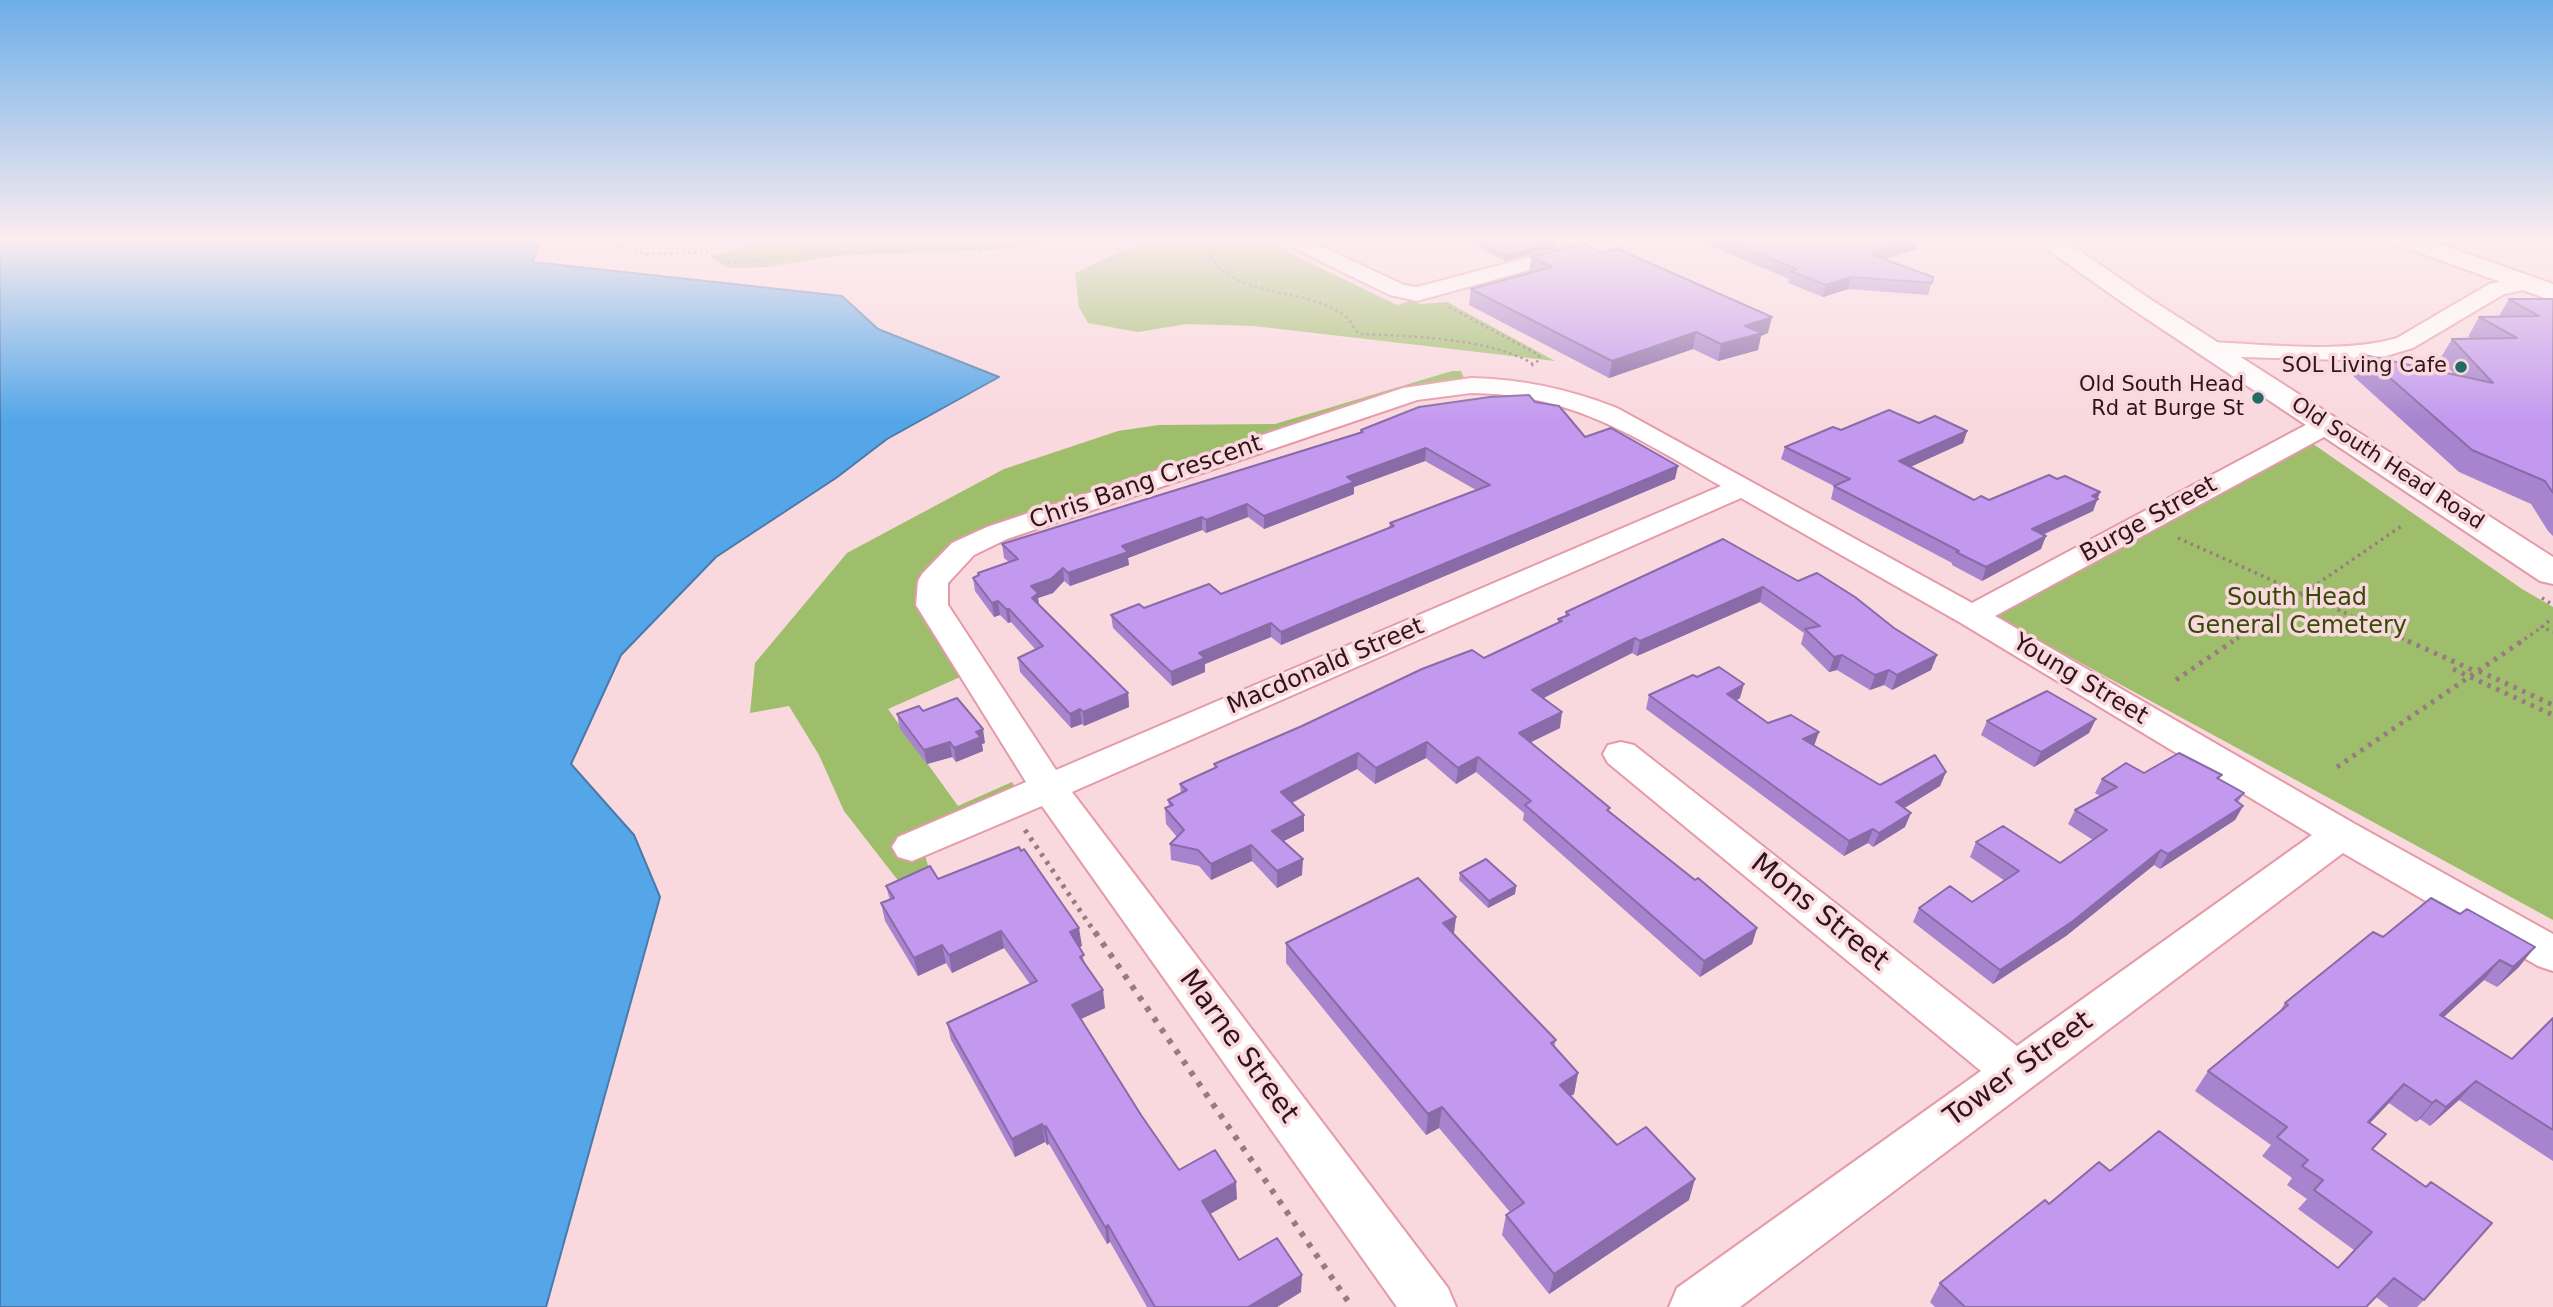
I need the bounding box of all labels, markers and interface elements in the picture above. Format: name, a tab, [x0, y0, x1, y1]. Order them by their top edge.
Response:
place label: SOL Living Cafe	[2282, 354, 2447, 380]
marker: SOL Living Cafe	[2453, 359, 2469, 375]
place label: Old South Head Rd at Burge St	[2079, 373, 2244, 423]
marker: Old South Head Rd at Burge St	[2250, 390, 2266, 406]
street label: Old South Head Road	[2286, 392, 2488, 536]
street label: Chris Bang Crescent	[1026, 430, 1266, 536]
street label: Burge Street	[2076, 471, 2222, 569]
park label: South Head General Cemetery	[2187, 585, 2407, 641]
street label: Macdonald Street	[1223, 613, 1429, 721]
street label: Young Street	[2007, 628, 2153, 732]
street label: Mons Street	[1743, 847, 1895, 979]
street label: Marne Street	[1171, 964, 1305, 1130]
street label: Tower Street	[1938, 1005, 2100, 1135]

